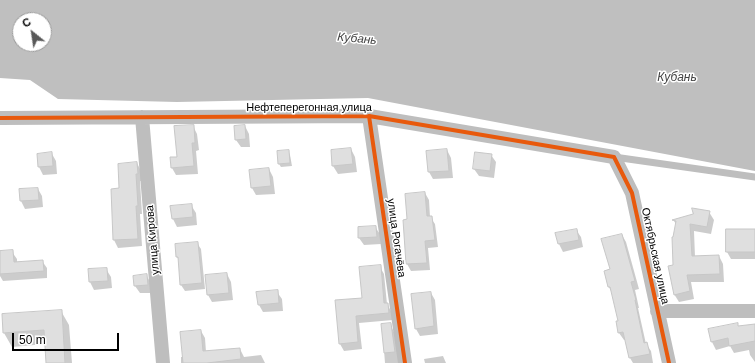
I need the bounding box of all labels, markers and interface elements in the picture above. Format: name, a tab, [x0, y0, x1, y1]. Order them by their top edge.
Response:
north arrow	[12, 12, 52, 52]
text: С	[20, 15, 33, 30]
water label: Кубань	[337, 30, 377, 48]
water label: Кубань	[657, 71, 697, 85]
street label: Нефтеперегонная улица	[246, 101, 372, 115]
street label: улица Рогачёва	[384, 198, 408, 278]
street label: улица Кирова	[143, 205, 163, 275]
street label: Октябрьская улица	[638, 206, 672, 306]
scale bar	[14, 325, 121, 351]
text: 50 m	[19, 333, 46, 347]

